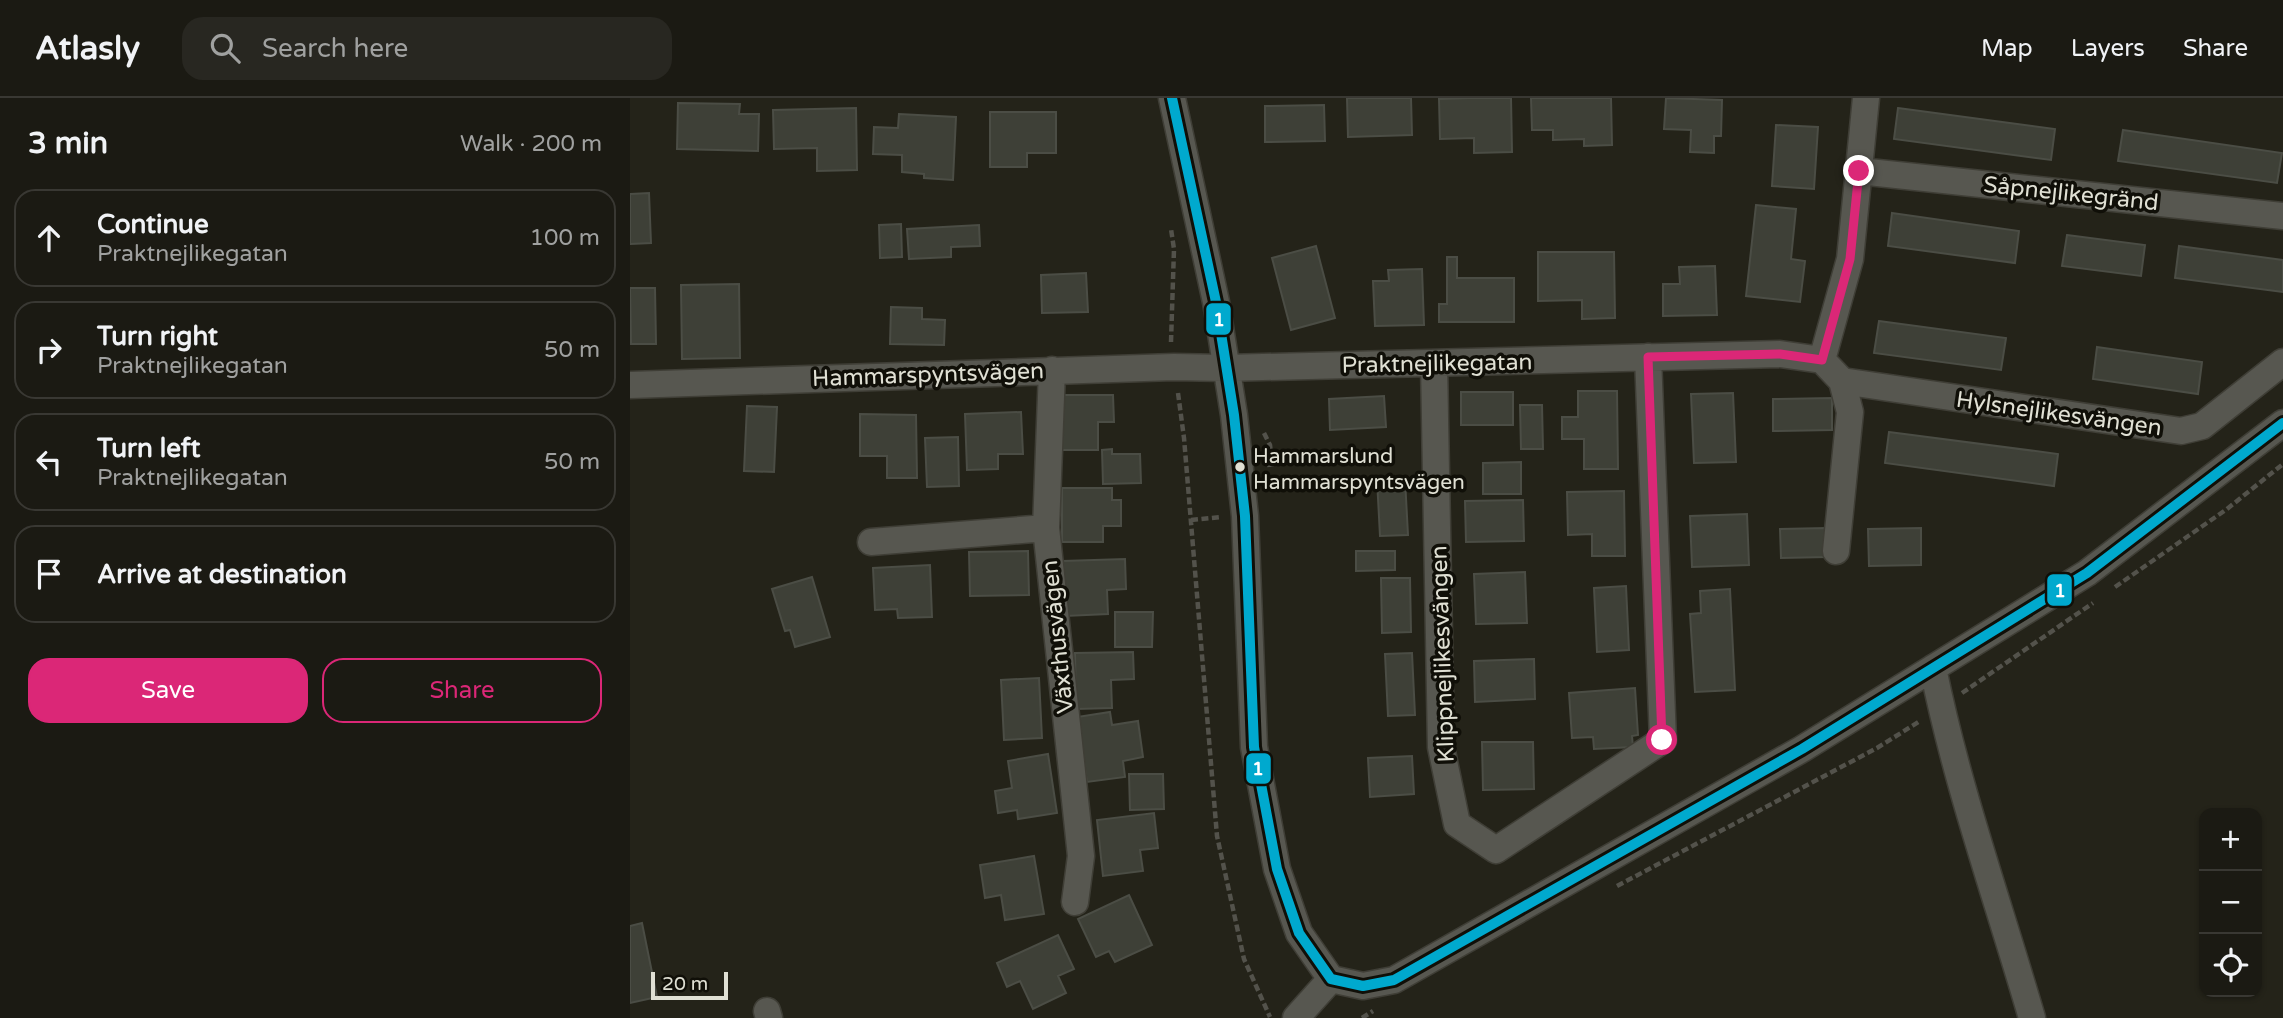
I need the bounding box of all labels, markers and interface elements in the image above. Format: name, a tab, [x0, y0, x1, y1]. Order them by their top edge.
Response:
search box	[182, 17, 672, 80]
text: Atlasly	[35, 29, 140, 68]
icon: search	[206, 29, 244, 67]
text: Search here	[262, 33, 408, 64]
text: Map	[1981, 34, 2033, 63]
text: Layers	[2071, 34, 2145, 63]
text: Share	[2183, 34, 2248, 63]
text: 3 min	[28, 125, 108, 162]
text: Walk · 200 m	[460, 130, 602, 158]
route end	[1843, 155, 1874, 186]
street label: Såpnejlikegränd	[1982, 171, 2160, 217]
text: Continue	[97, 209, 209, 240]
icon: ahead	[30, 219, 68, 257]
text: 100 m	[530, 224, 600, 252]
text: Praktnejlikegatan	[97, 240, 288, 268]
line badge: 1	[1205, 302, 1232, 336]
text: 1	[1213, 309, 1225, 331]
text: Turn right	[97, 321, 218, 352]
icon: right	[30, 331, 68, 369]
text: 50 m	[544, 336, 600, 364]
street label: Praktnejlikegatan	[1341, 348, 1533, 380]
text: Praktnejlikegatan	[97, 352, 288, 380]
street label: Hammarspyntsvägen	[812, 357, 1044, 393]
street label: Hylsnejlikesvängen	[1954, 386, 2164, 442]
text: Turn left	[97, 433, 200, 464]
icon: left	[30, 443, 68, 481]
place label: Hammarslund Hammarspyntsvägen	[1253, 444, 1465, 495]
text: 50 m	[544, 448, 600, 476]
marker: Hammarslund Hammarspyntsvägen	[1233, 460, 1247, 474]
text: Praktnejlikegatan	[97, 464, 288, 492]
street label: Klippnejlikesvängen	[1425, 545, 1461, 763]
icon: arrive	[30, 555, 68, 593]
text: Arrive at destination	[97, 559, 347, 590]
street label: Växthusvägen	[1036, 559, 1080, 715]
line badge: 1	[2046, 573, 2073, 607]
text: 1	[2054, 580, 2066, 602]
button: Save	[28, 658, 308, 723]
button: Share	[322, 658, 602, 723]
route start	[1646, 724, 1677, 755]
line badge: 1	[1245, 752, 1272, 785]
text: 1	[1252, 758, 1264, 780]
map controls	[2199, 808, 2262, 997]
button: +	[2199, 808, 2262, 871]
button: −	[2199, 871, 2262, 934]
button: locate	[2199, 934, 2262, 997]
scale bar	[651, 969, 728, 1001]
text: 20 m	[662, 973, 708, 995]

